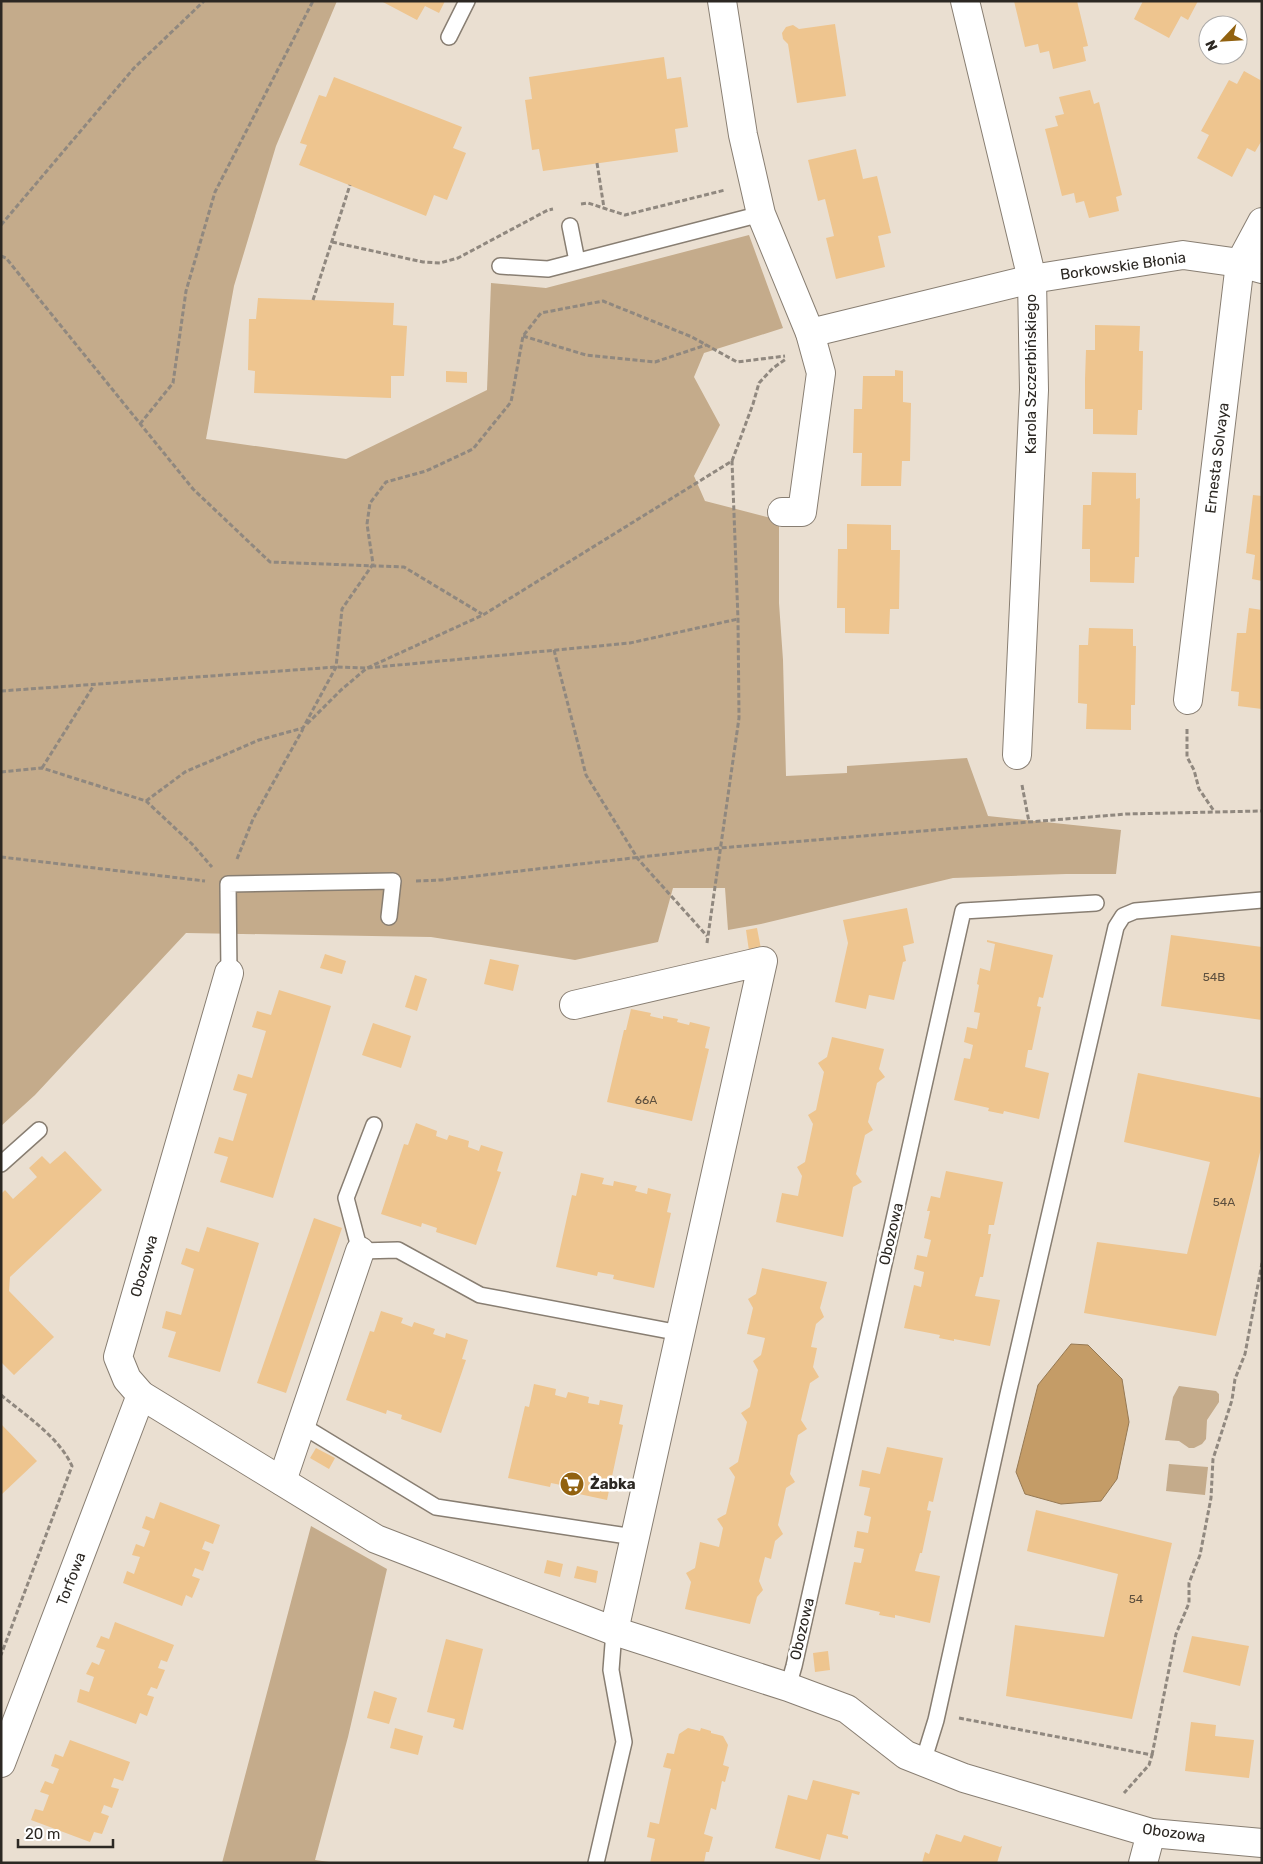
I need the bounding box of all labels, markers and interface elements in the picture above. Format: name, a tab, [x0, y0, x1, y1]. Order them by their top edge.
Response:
north arrow	[1198, 15, 1248, 65]
text: N	[1202, 37, 1222, 53]
street label: Borkowskie Błonia	[1059, 248, 1187, 284]
street label: Karola Szczerbińskiego	[1022, 294, 1040, 454]
street label: Ernesta Solvaya	[1201, 401, 1233, 515]
house number: 54B	[1203, 970, 1225, 984]
house number: 66A	[635, 1093, 657, 1107]
house number: 54A	[1213, 1195, 1235, 1209]
street label: Obozowa	[875, 1201, 907, 1267]
street label: Obozowa	[127, 1233, 161, 1299]
supermarket icon: Żabka	[559, 1471, 585, 1497]
place label: Żabka	[590, 1475, 636, 1493]
street label: Torfowa	[53, 1550, 89, 1608]
house number: 54	[1129, 1592, 1144, 1606]
street label: Obozowa	[786, 1596, 818, 1662]
scale bar	[18, 1816, 112, 1848]
street label: Obozowa	[1141, 1820, 1207, 1846]
text: 20 m	[25, 1825, 60, 1843]

